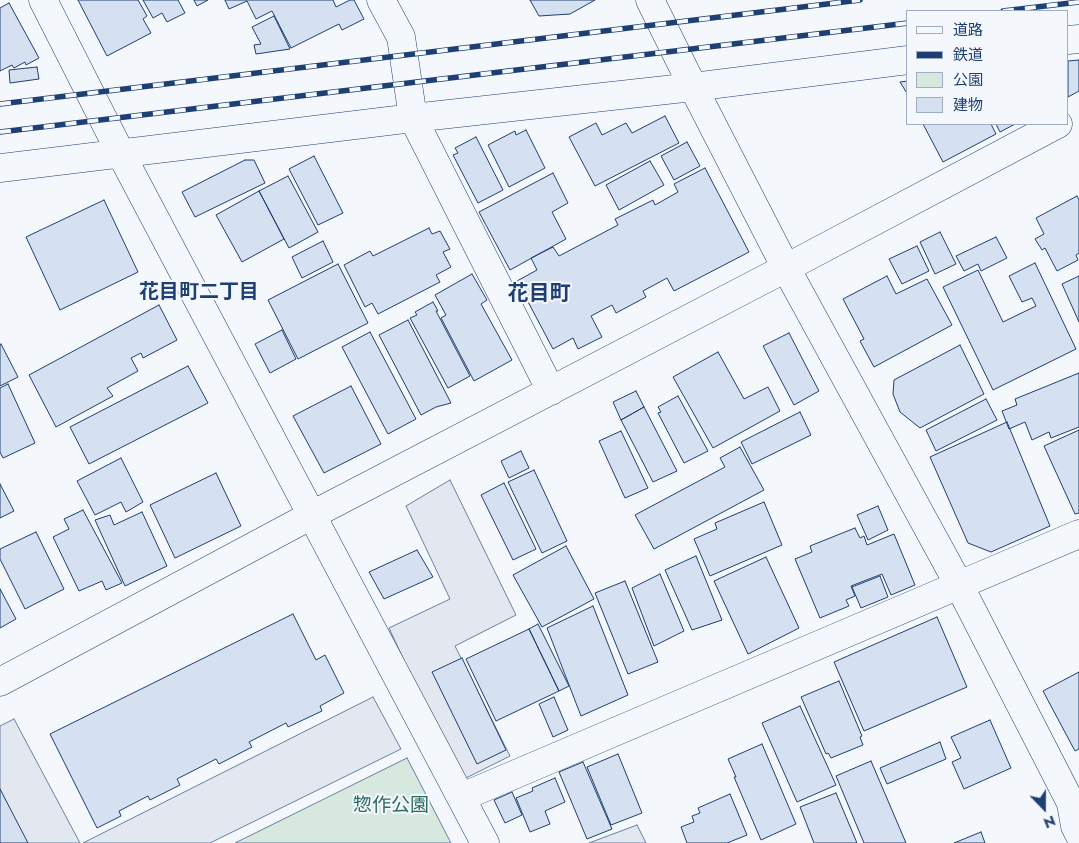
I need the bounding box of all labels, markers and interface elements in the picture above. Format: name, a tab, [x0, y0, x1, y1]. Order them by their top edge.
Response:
legend	[906, 10, 1069, 125]
text: 道路	[953, 19, 983, 41]
text: 鉄道	[953, 44, 983, 66]
text: 公園	[953, 69, 983, 91]
text: 建物	[953, 94, 983, 116]
district label: 花目町二丁目	[139, 281, 259, 305]
district label: 花目町	[508, 282, 570, 308]
north arrow	[1019, 783, 1069, 833]
park label: 惣作公園	[353, 795, 429, 817]
text: N	[1041, 811, 1059, 833]

